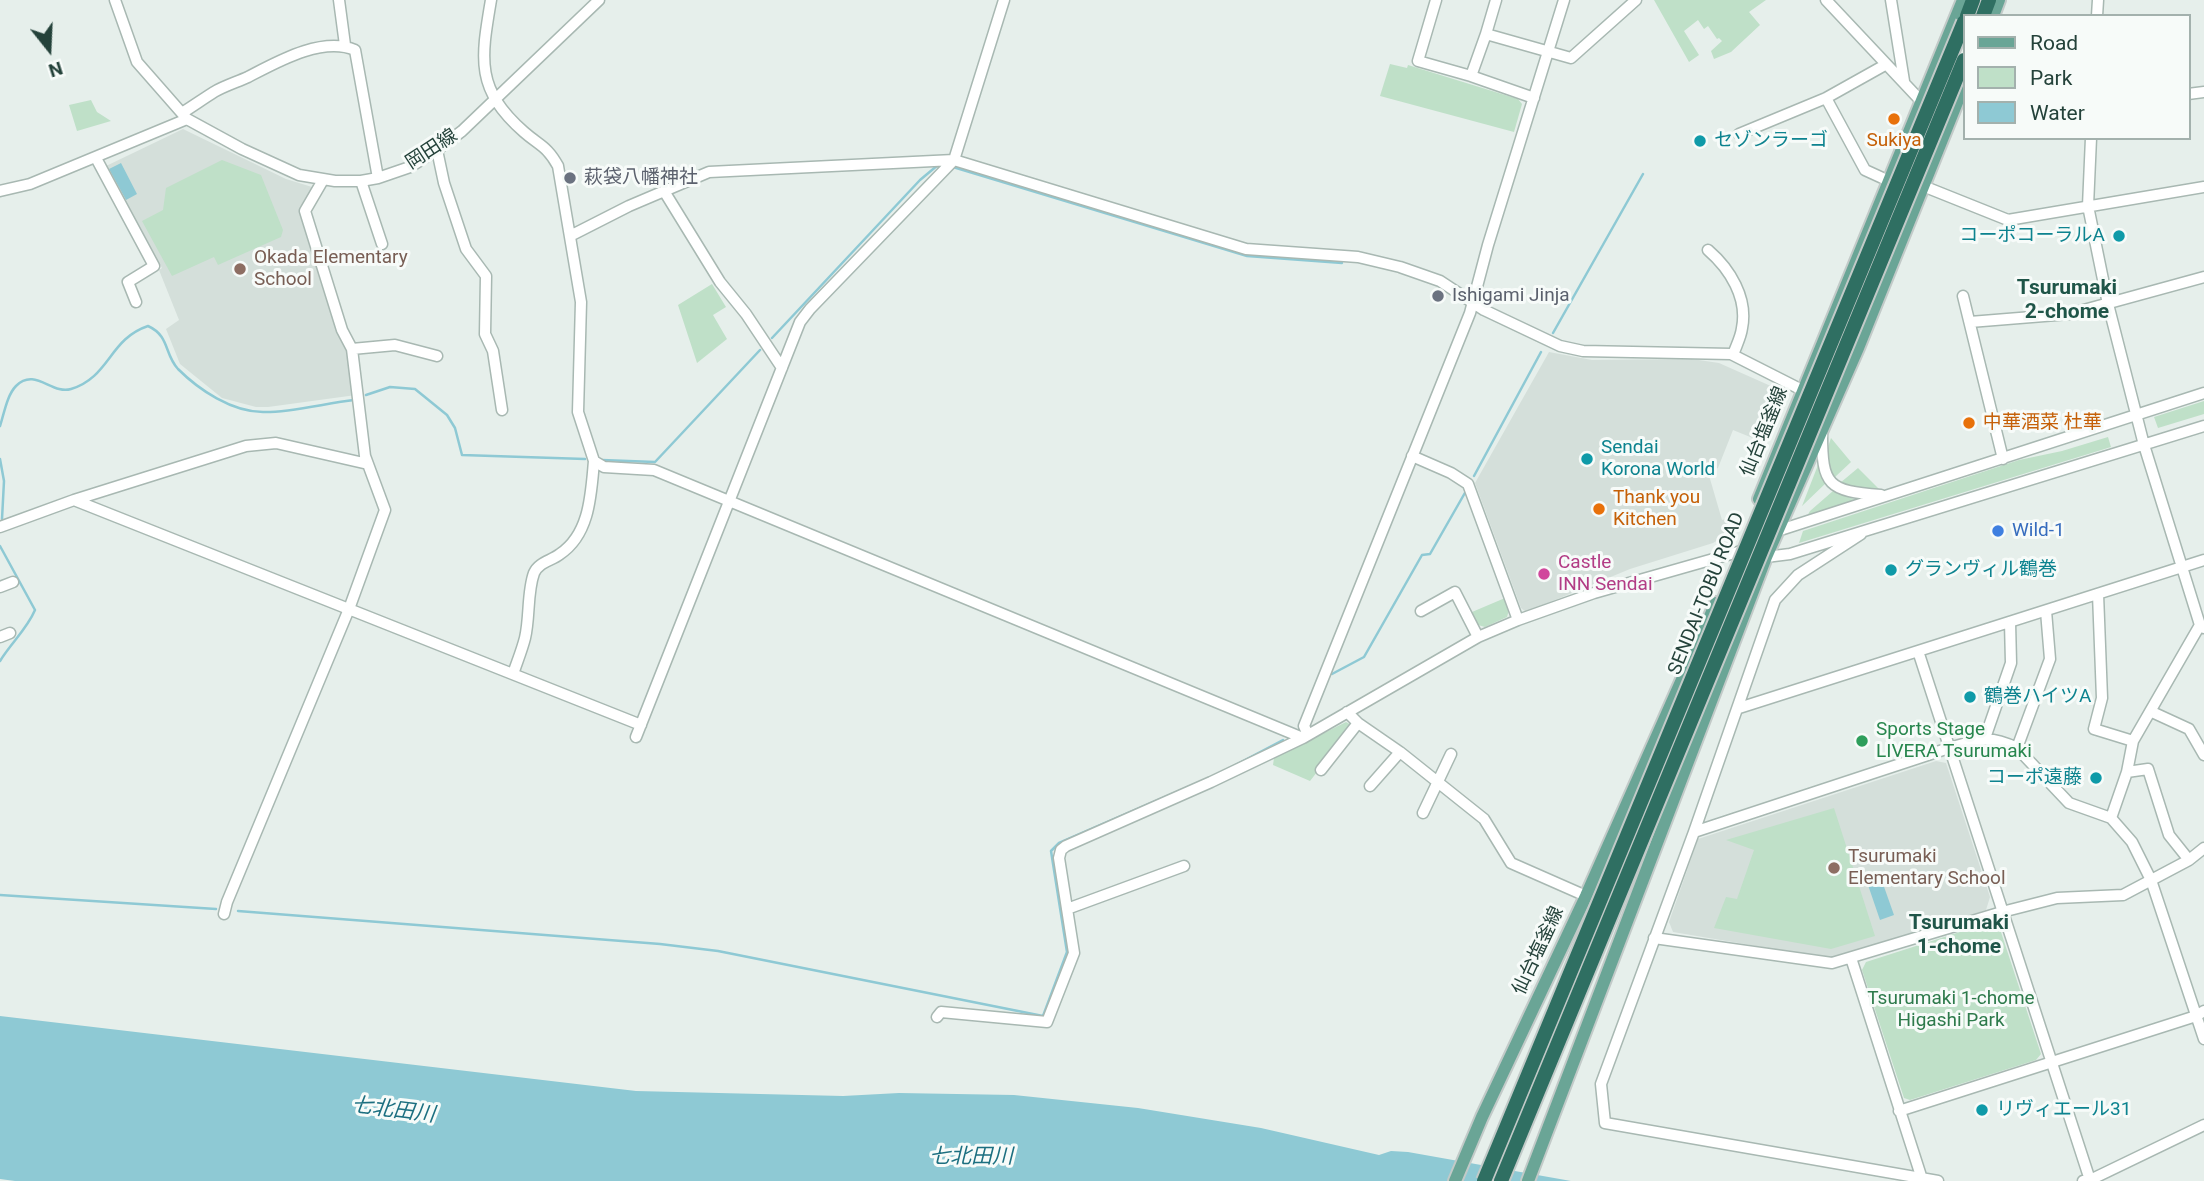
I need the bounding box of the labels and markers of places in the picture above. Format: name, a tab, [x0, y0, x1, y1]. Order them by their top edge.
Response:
marker: Sukiya	[1886, 111, 1902, 127]
place label: セゾンラーゴ	[1714, 130, 1828, 152]
place label: Sukiya	[1866, 130, 1922, 152]
marker: セゾンラーゴ	[1692, 133, 1708, 149]
place label: 萩袋八幡神社	[584, 167, 698, 189]
marker: 萩袋八幡神社	[562, 170, 578, 186]
place label: コーポコーラルA	[1960, 225, 2105, 247]
marker: コーポコーラルA	[2111, 228, 2127, 244]
place label: Okada Elementary School	[254, 247, 408, 291]
marker: Okada Elementary School	[232, 261, 248, 277]
place label: Ishigami Jinja	[1452, 285, 1570, 307]
marker: Ishigami Jinja	[1430, 288, 1446, 304]
place label: 中華酒菜 杜華	[1983, 412, 2102, 434]
marker: 中華酒菜 杜華	[1961, 415, 1977, 431]
place label: Sendai Korona World	[1601, 437, 1715, 481]
marker: Sendai Korona World	[1579, 451, 1595, 467]
place label: Thank you Kitchen	[1613, 487, 1700, 531]
marker: Thank you Kitchen	[1591, 501, 1607, 517]
place label: Wild-1	[2012, 520, 2065, 542]
marker: Wild-1	[1990, 523, 2006, 539]
place label: Castle INN Sendai	[1558, 552, 1653, 596]
place label: グランヴィル鶴巻	[1905, 559, 2057, 581]
marker: グランヴィル鶴巻	[1883, 562, 1899, 578]
marker: Castle INN Sendai	[1536, 566, 1552, 582]
place label: 鶴巻ハイツA	[1984, 686, 2091, 708]
marker: 鶴巻ハイツA	[1962, 689, 1978, 705]
place label: Sports Stage LIVERA Tsurumaki	[1876, 719, 2032, 763]
marker: Sports Stage LIVERA Tsurumaki	[1854, 733, 1870, 749]
place label: コーポ遠藤	[1987, 767, 2082, 789]
marker: コーポ遠藤	[2088, 770, 2104, 786]
place label: Tsurumaki Elementary School	[1848, 846, 2006, 890]
marker: Tsurumaki Elementary School	[1826, 860, 1842, 876]
place label: リヴィエール31	[1996, 1099, 2131, 1121]
marker: リヴィエール31	[1974, 1102, 1990, 1118]

